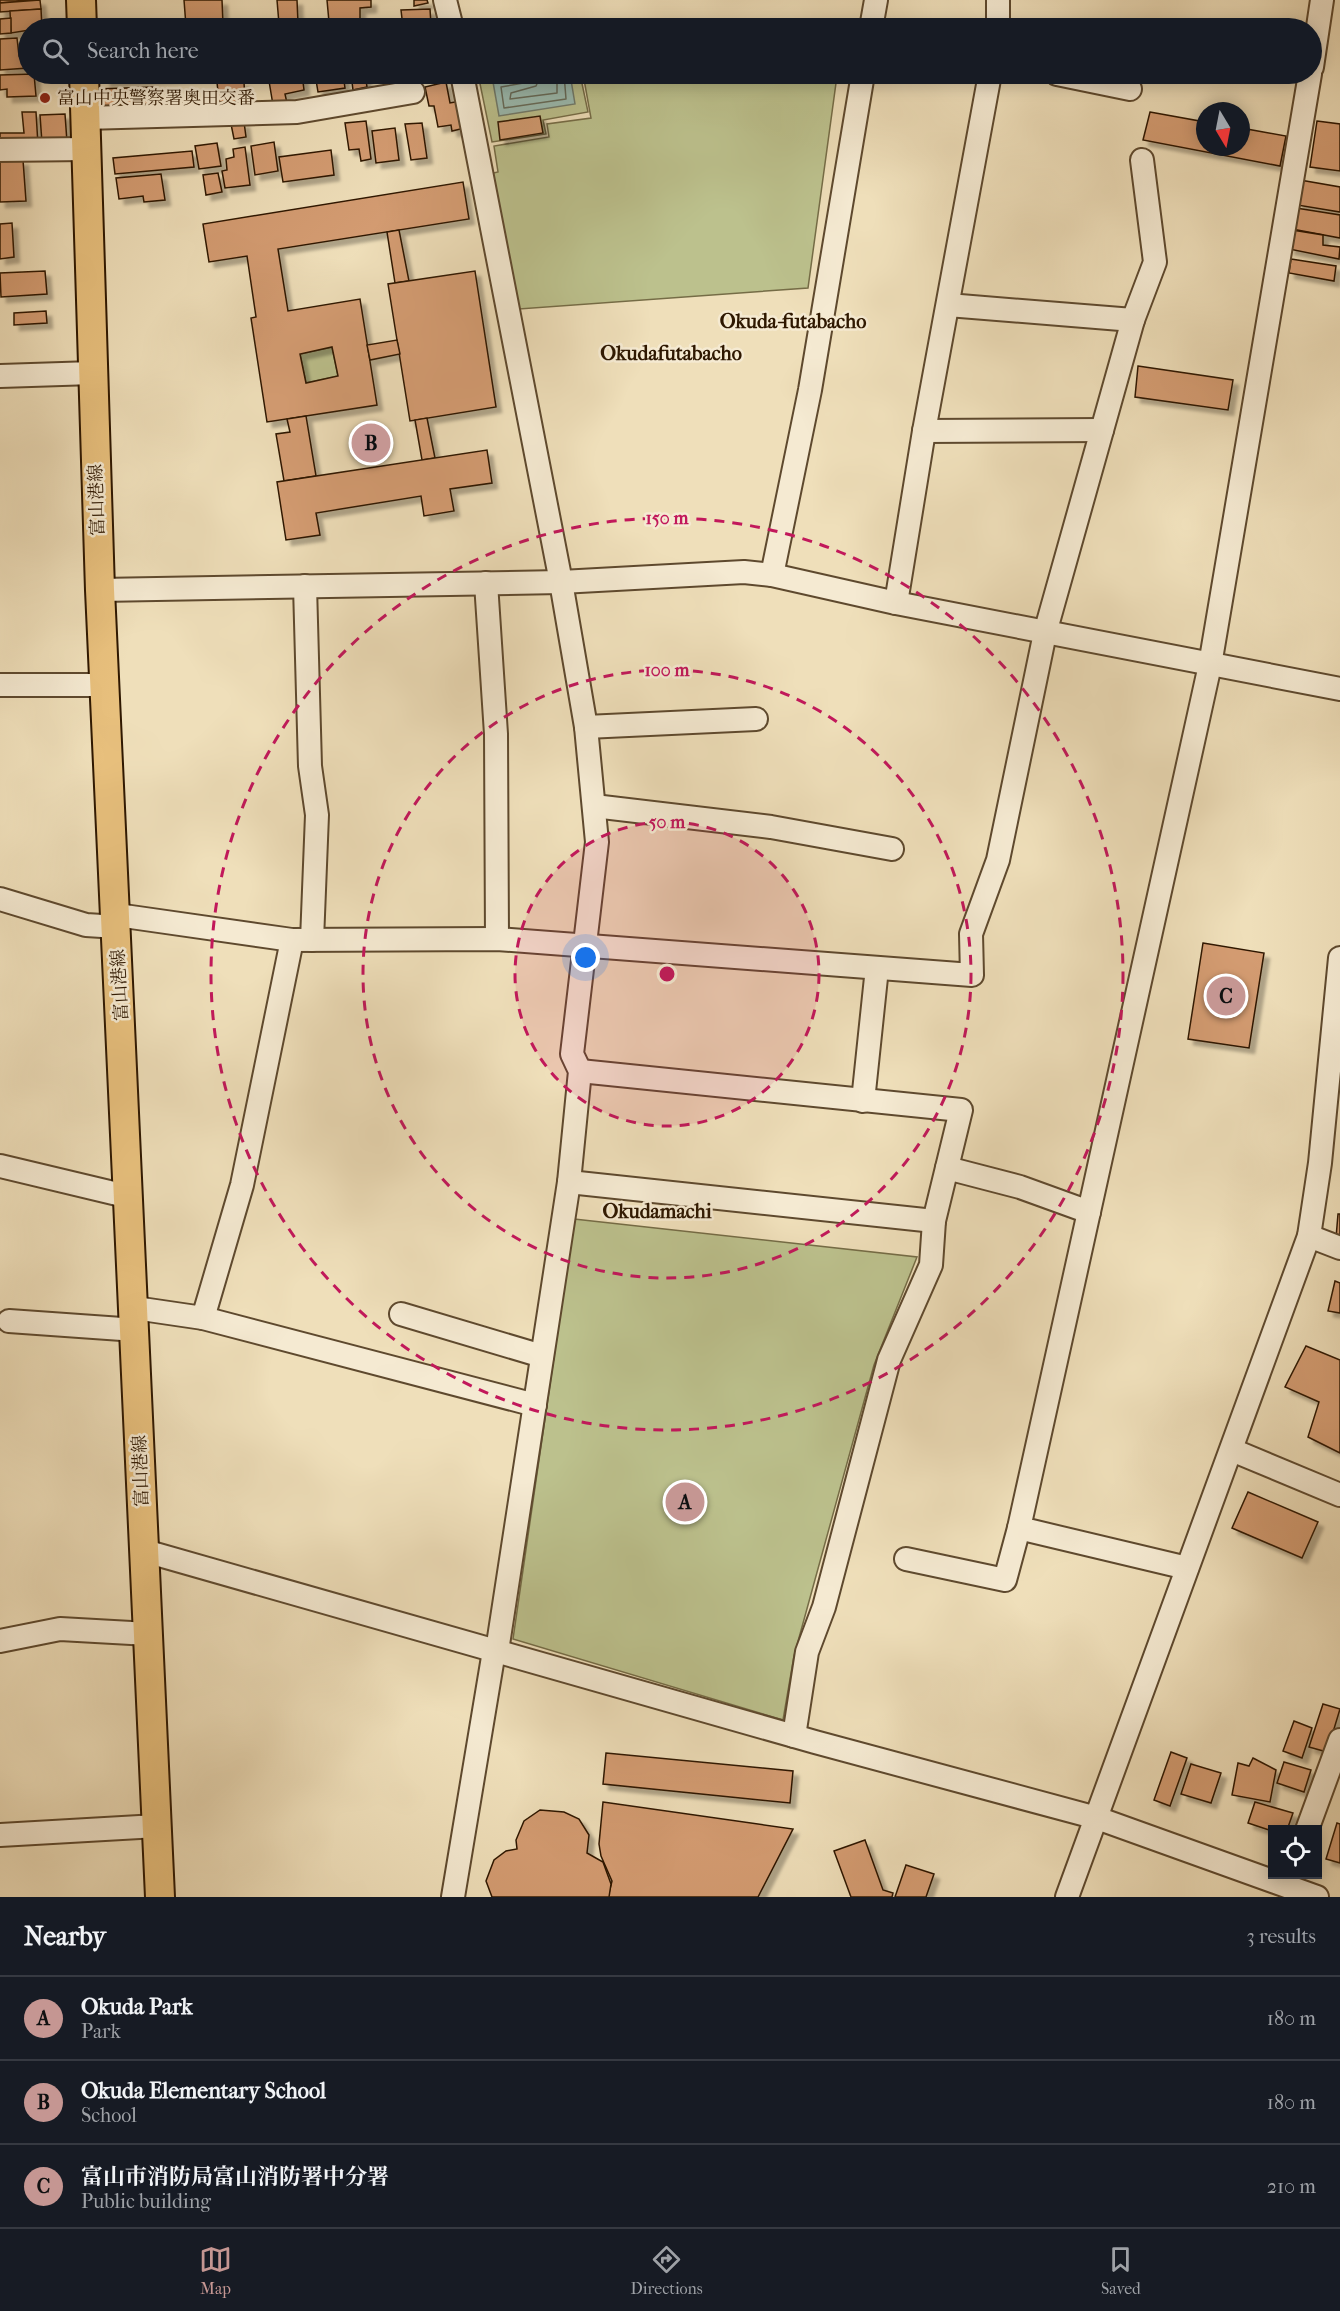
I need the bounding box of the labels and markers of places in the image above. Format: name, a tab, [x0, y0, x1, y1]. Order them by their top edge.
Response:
place label: 富山中央警察署奥田交番	[57, 88, 255, 109]
marker: 富山中央警察署奥田交番	[38, 91, 52, 105]
pin: B	[352, 420, 391, 466]
centre of rings	[657, 964, 677, 984]
pin: C	[1206, 974, 1246, 1018]
pin: A	[666, 1480, 704, 1524]

